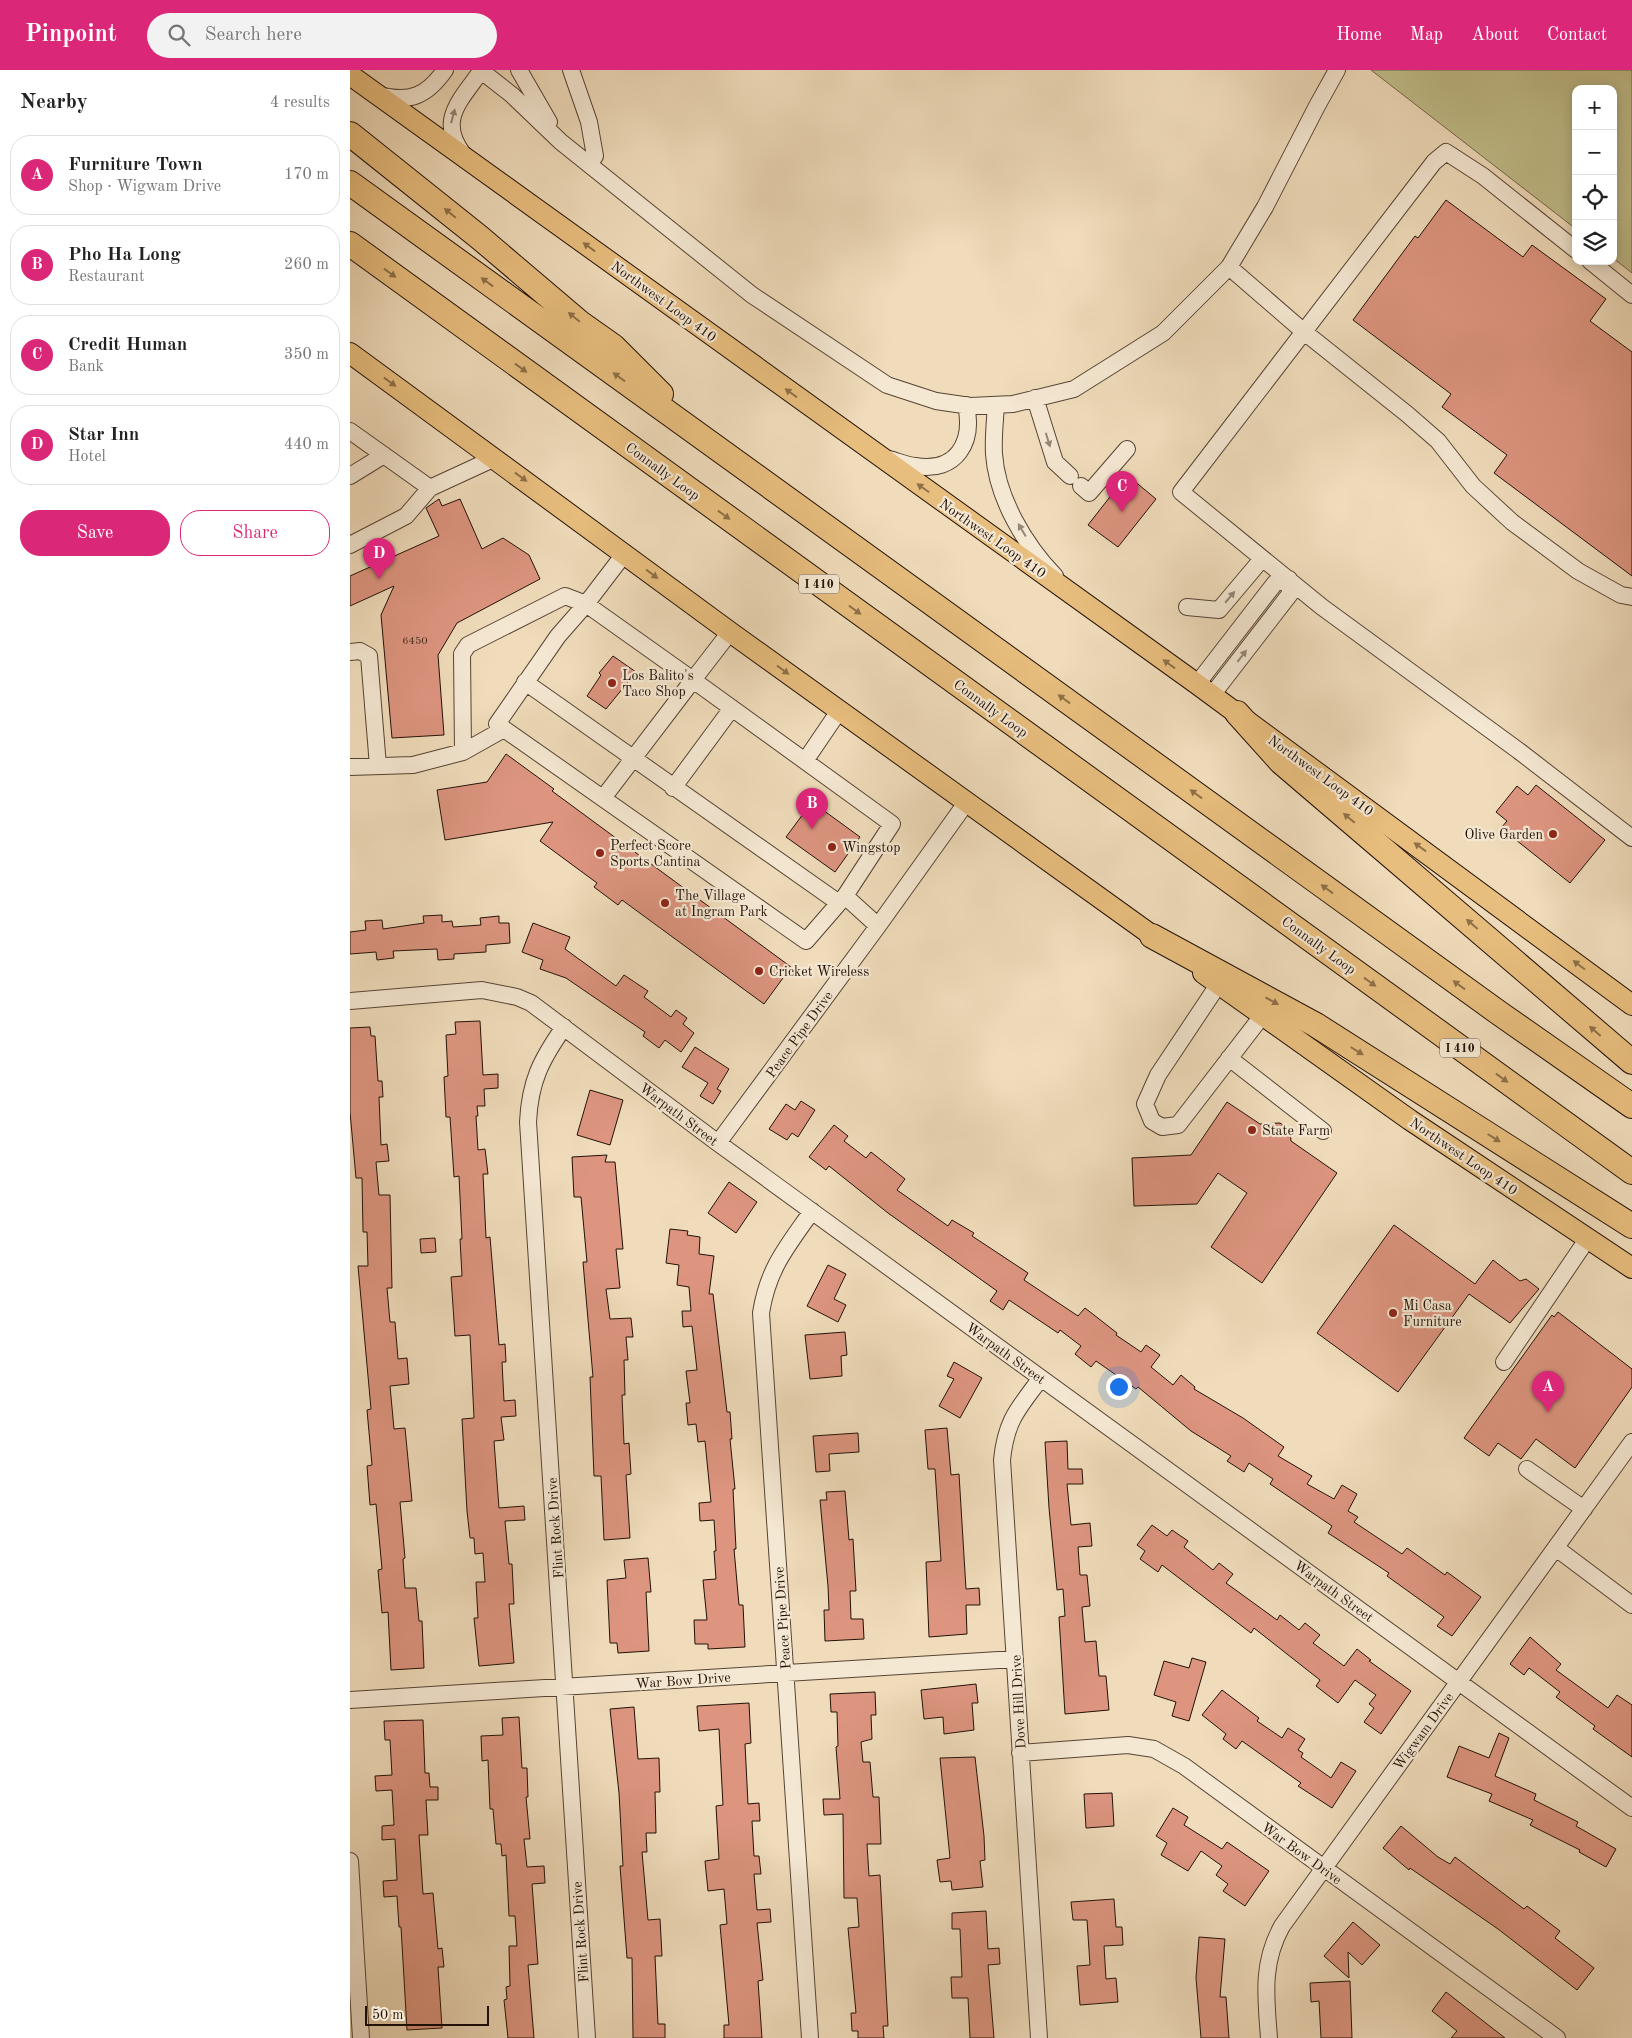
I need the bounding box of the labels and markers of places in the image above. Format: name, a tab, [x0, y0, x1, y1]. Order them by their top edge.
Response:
pin: C	[1106, 471, 1138, 512]
pin: D	[363, 538, 395, 579]
place label: Los Balito's Taco Shop	[622, 669, 694, 699]
marker: Los Balito's Taco Shop	[606, 677, 618, 689]
pin: B	[796, 788, 828, 829]
place label: Olive Garden	[1464, 828, 1543, 842]
marker: Olive Garden	[1547, 828, 1559, 840]
place label: Perfect Score Sports Cantina	[610, 839, 701, 869]
marker: Wingstop	[826, 841, 838, 853]
place label: Wingstop	[842, 841, 900, 855]
marker: Perfect Score Sports Cantina	[594, 847, 606, 859]
place label: The Village at Ingram Park	[675, 889, 768, 919]
marker: The Village at Ingram Park	[659, 897, 671, 909]
marker: Cricket Wireless	[753, 965, 765, 977]
place label: Cricket Wireless	[769, 965, 869, 979]
marker: State Farm	[1246, 1124, 1258, 1136]
place label: State Farm	[1262, 1124, 1330, 1138]
place label: Mi Casa Furniture	[1403, 1299, 1462, 1329]
marker: Mi Casa Furniture	[1387, 1307, 1399, 1319]
pin: A	[1532, 1371, 1564, 1412]

